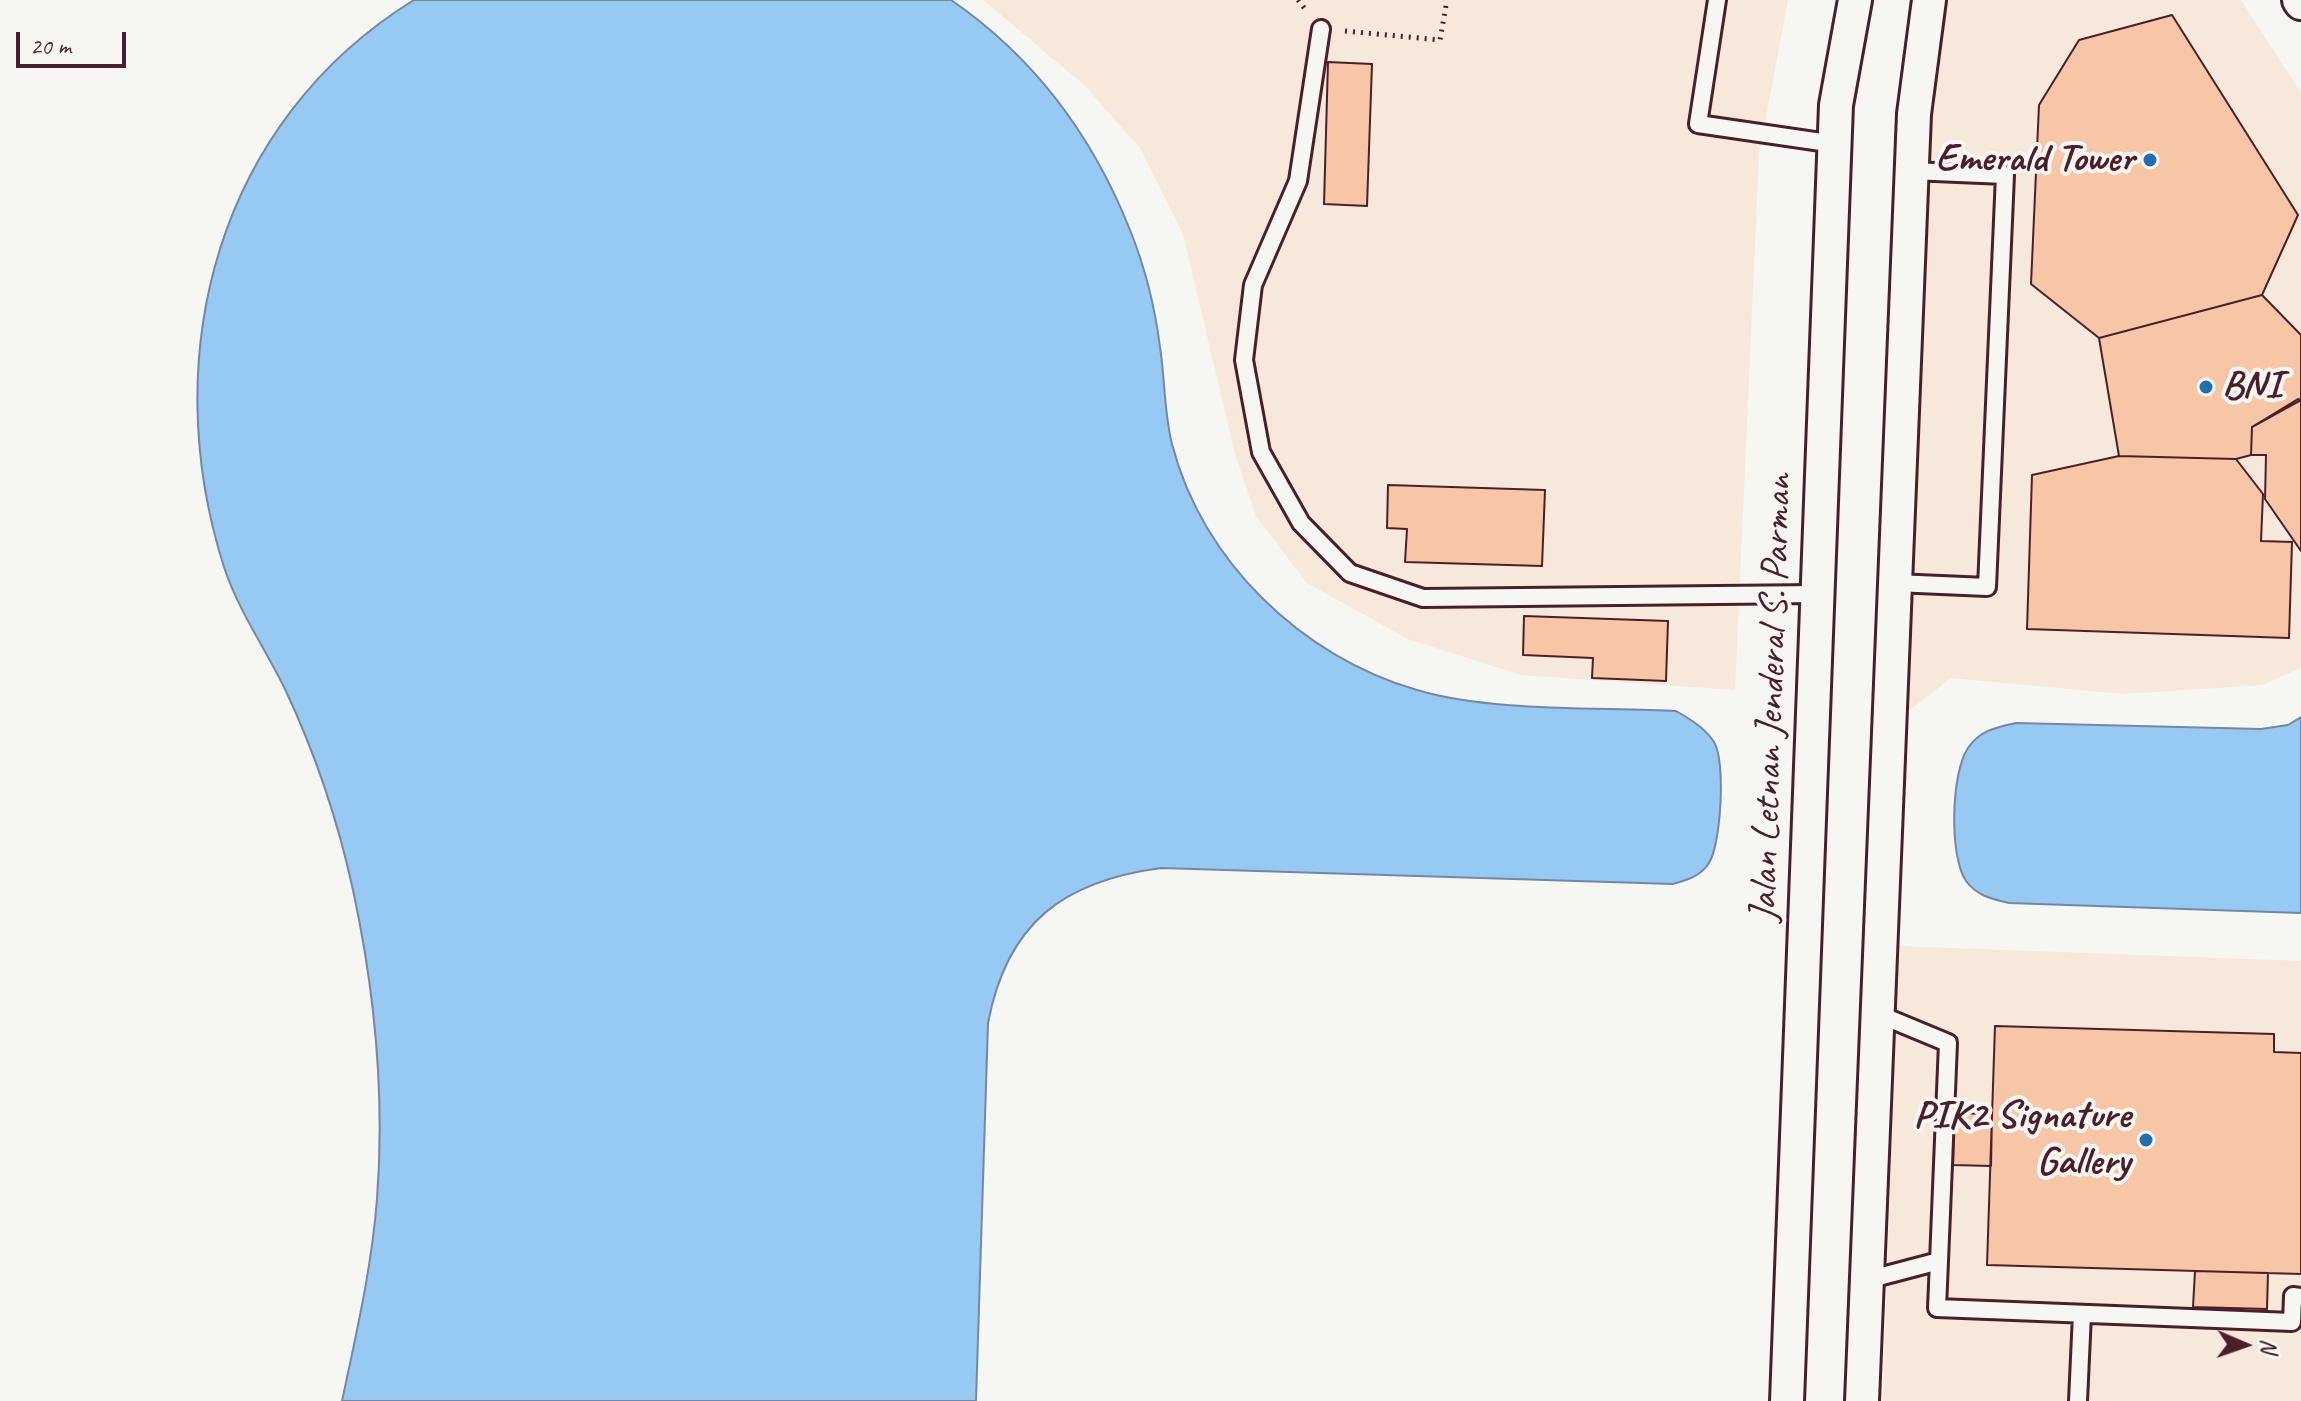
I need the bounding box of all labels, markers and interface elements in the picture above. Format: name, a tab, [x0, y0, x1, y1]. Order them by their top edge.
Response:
scale bar	[20, 16, 130, 66]
text: 20 m	[30, 31, 71, 61]
place label: Emerald Tower	[1936, 136, 2134, 184]
marker: Emerald Tower	[2141, 151, 2159, 169]
place label: BNI	[2222, 363, 2281, 411]
marker: BNI	[2197, 378, 2215, 396]
street label: Jalan Letnan Jenderal S. Parman	[1740, 473, 1804, 923]
place label: PIK2 Signature Gallery	[1914, 1093, 2130, 1187]
marker: PIK2 Signature Gallery	[2137, 1131, 2155, 1149]
north arrow	[2205, 1305, 2285, 1385]
text: N	[2255, 1339, 2283, 1353]

